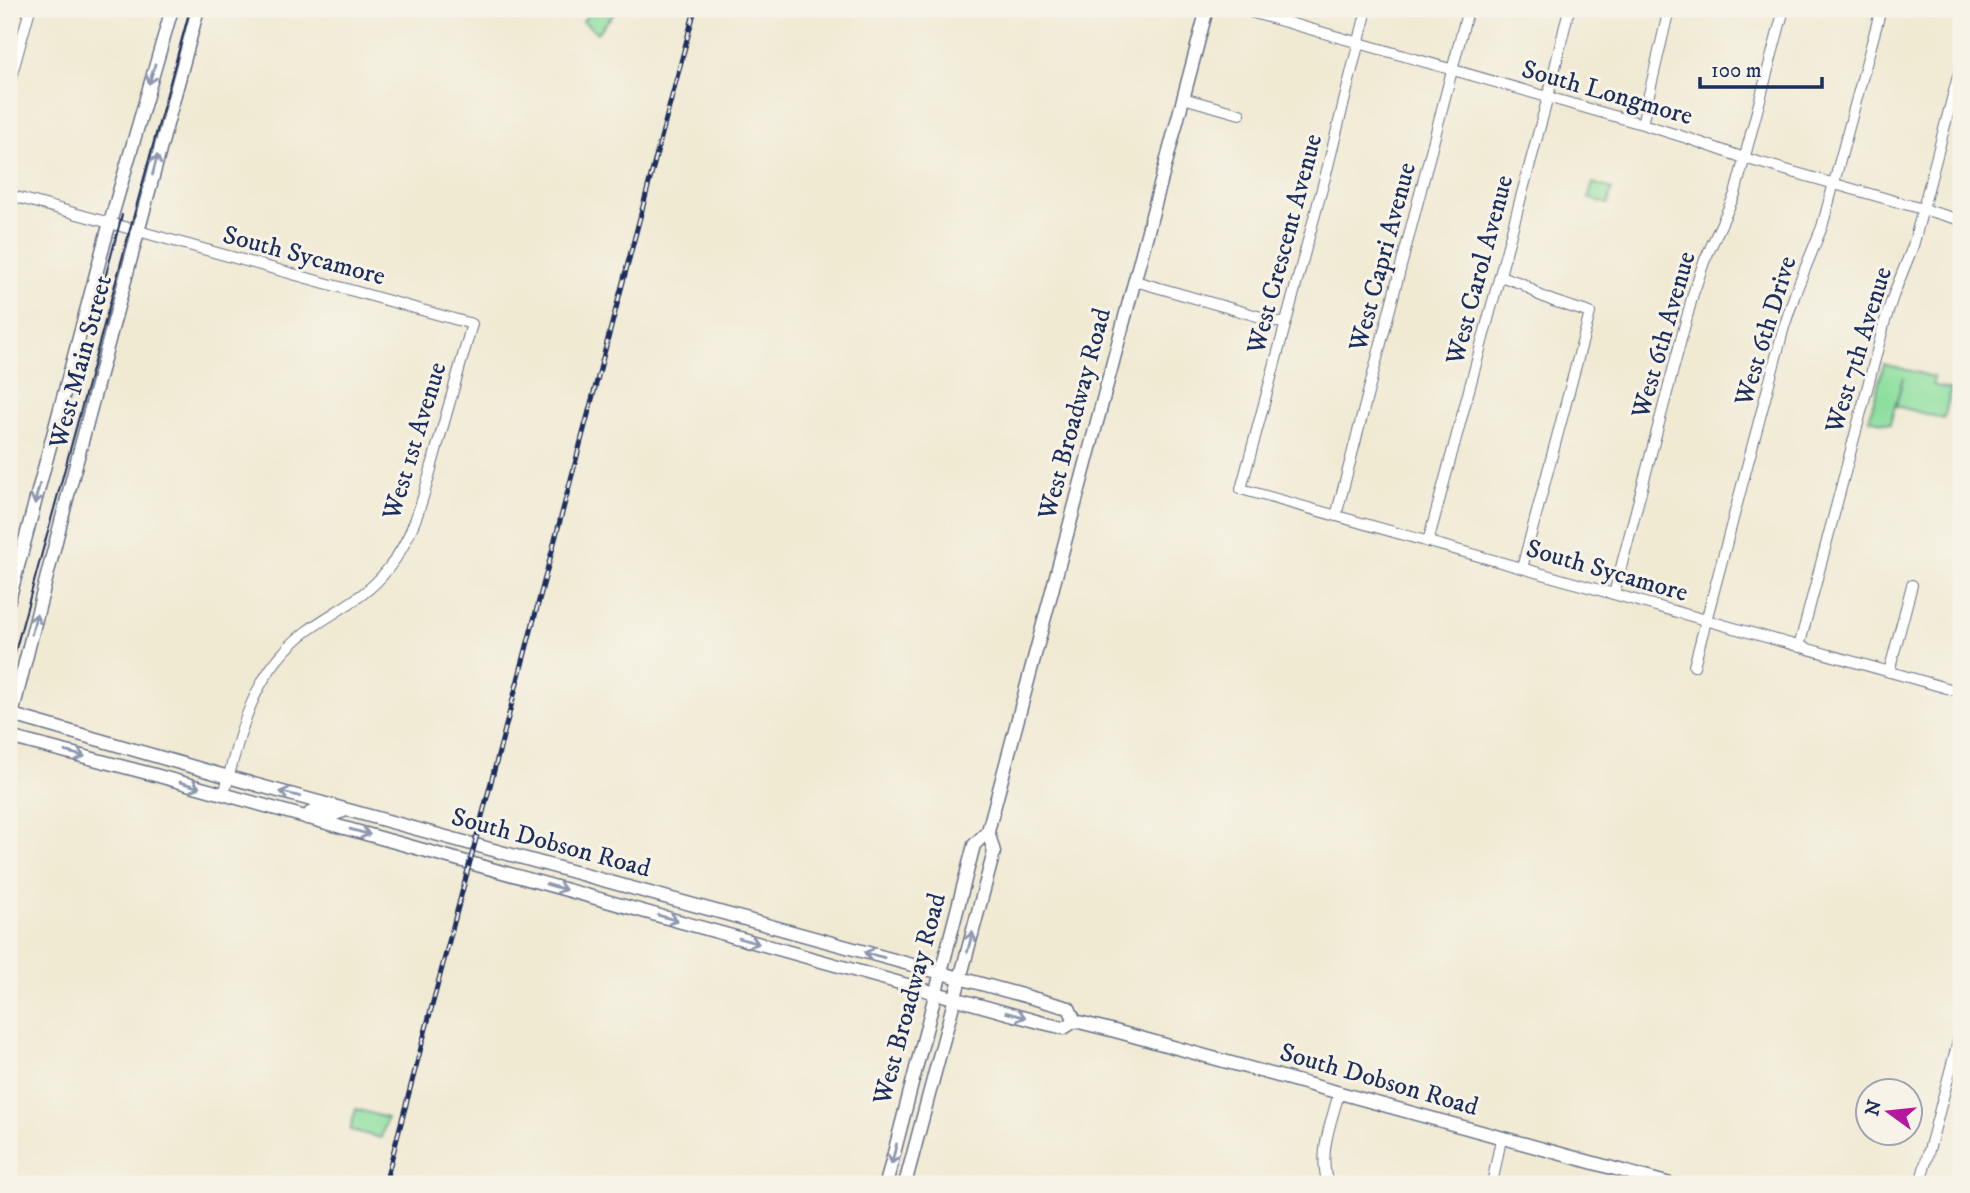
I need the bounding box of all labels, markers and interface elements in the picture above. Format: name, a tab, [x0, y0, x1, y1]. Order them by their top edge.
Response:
scale bar	[1700, 46, 1823, 90]
street label: South Longmore	[1518, 53, 1696, 133]
text: 100 m	[1711, 58, 1762, 84]
one-way arrow	[145, 63, 158, 85]
street label: West Crescent Avenue	[1239, 130, 1330, 359]
one-way arrow	[149, 154, 162, 177]
street label: West Capri Avenue	[1342, 159, 1424, 356]
street label: West Carol Avenue	[1439, 172, 1521, 369]
street label: South Sycamore	[219, 218, 389, 294]
street label: West 6th Avenue	[1624, 248, 1704, 423]
street label: West 6th Drive	[1727, 252, 1804, 411]
street label: West 7th Avenue	[1818, 263, 1900, 438]
street label: West Main Street	[42, 272, 120, 453]
street label: West Broadway Road	[1031, 305, 1119, 524]
street label: West 1st Avenue	[375, 358, 455, 525]
one-way arrow	[30, 482, 43, 505]
street label: South Sycamore	[1522, 532, 1692, 610]
one-way arrow	[28, 614, 41, 636]
one-way arrow	[63, 749, 85, 762]
one-way arrow	[178, 779, 200, 792]
one-way arrow	[279, 787, 302, 800]
street label: South Dobson Road	[448, 801, 654, 885]
one-way arrow	[349, 827, 371, 840]
one-way arrow	[545, 881, 567, 894]
street label: West Broadway Road	[866, 890, 954, 1109]
one-way arrow	[656, 912, 678, 925]
one-way arrow	[964, 931, 977, 954]
one-way arrow	[738, 935, 760, 948]
one-way arrow	[863, 947, 885, 960]
one-way arrow	[1004, 1009, 1027, 1022]
street label: South Dobson Road	[1276, 1036, 1482, 1124]
north arrow	[1854, 1078, 1924, 1148]
text: N	[1861, 1097, 1887, 1119]
one-way arrow	[887, 1142, 900, 1165]

